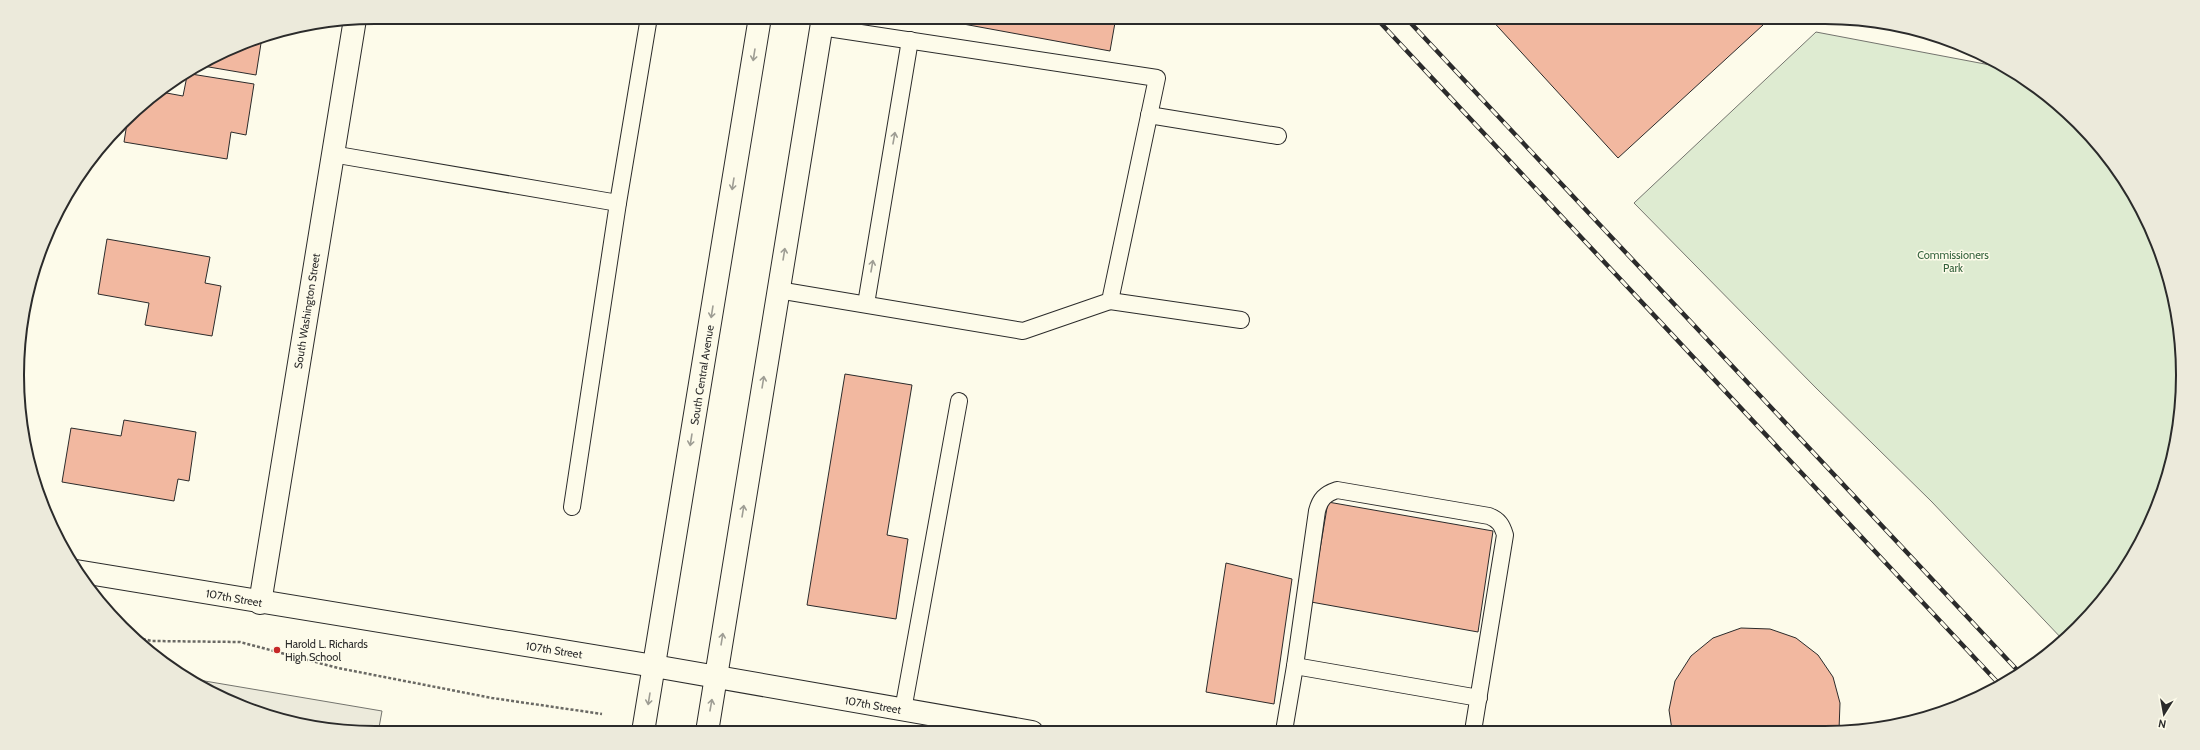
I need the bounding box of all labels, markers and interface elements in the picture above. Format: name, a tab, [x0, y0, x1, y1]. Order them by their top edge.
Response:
one-way arrow	[750, 49, 758, 62]
one-way arrow	[890, 132, 898, 145]
one-way arrow	[729, 177, 737, 190]
one-way arrow	[780, 248, 788, 261]
park label: Commissioners Park	[1917, 248, 1989, 275]
street label: South Washington Street	[291, 252, 323, 370]
one-way arrow	[868, 260, 876, 273]
one-way arrow	[708, 305, 716, 318]
street label: South Central Avenue	[687, 324, 717, 426]
one-way arrow	[760, 376, 768, 389]
one-way arrow	[687, 433, 695, 446]
one-way arrow	[739, 504, 747, 517]
street label: 107th Street	[205, 586, 264, 610]
one-way arrow	[718, 633, 726, 646]
place label: Harold L. Richards High School	[285, 637, 368, 664]
street label: 107th Street	[525, 639, 584, 661]
marker: Harold L. Richards High School	[272, 645, 282, 655]
one-way arrow	[645, 692, 653, 705]
street label: 107th Street	[844, 693, 903, 717]
north arrow	[2144, 694, 2184, 734]
one-way arrow	[707, 699, 715, 712]
text: N	[2157, 716, 2167, 731]

